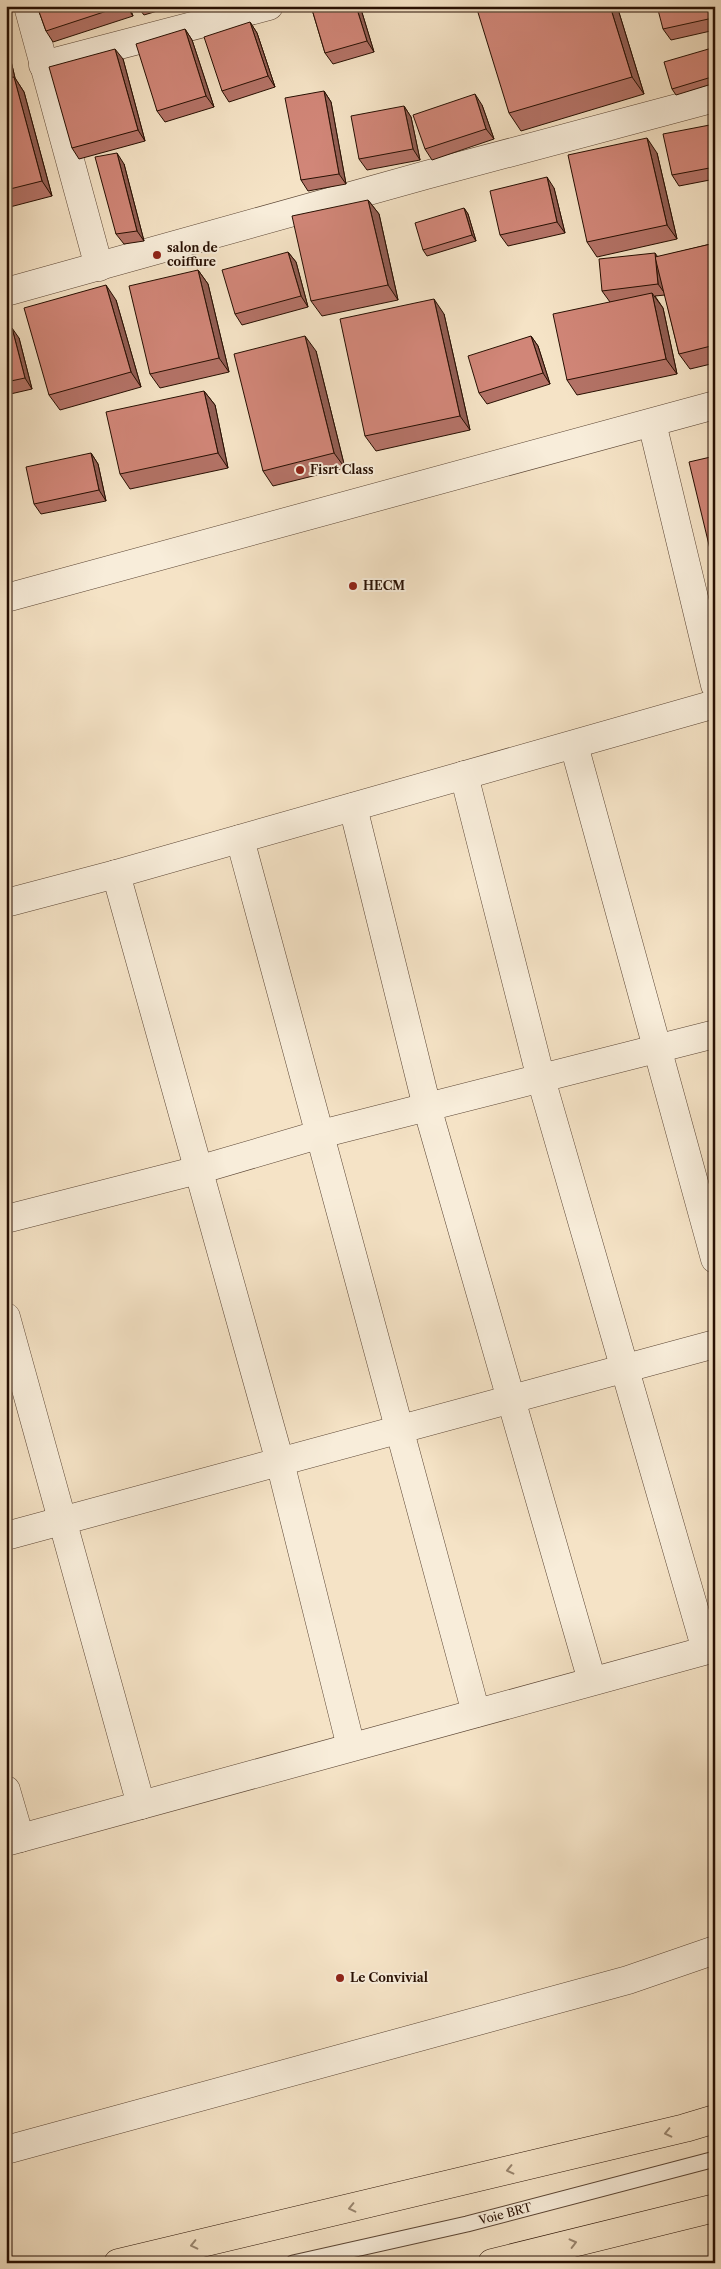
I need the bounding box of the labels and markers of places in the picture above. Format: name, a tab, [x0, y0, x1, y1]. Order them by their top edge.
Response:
place label: salon de coiffure	[167, 240, 218, 269]
marker: salon de coiffure	[151, 249, 163, 261]
place label: Fisrt Class	[310, 462, 374, 477]
marker: Fisrt Class	[294, 464, 306, 476]
place label: HECM	[363, 578, 405, 593]
marker: HECM	[347, 580, 359, 592]
place label: Le Convivial	[350, 1970, 428, 1985]
marker: Le Convivial	[334, 1972, 346, 1984]

